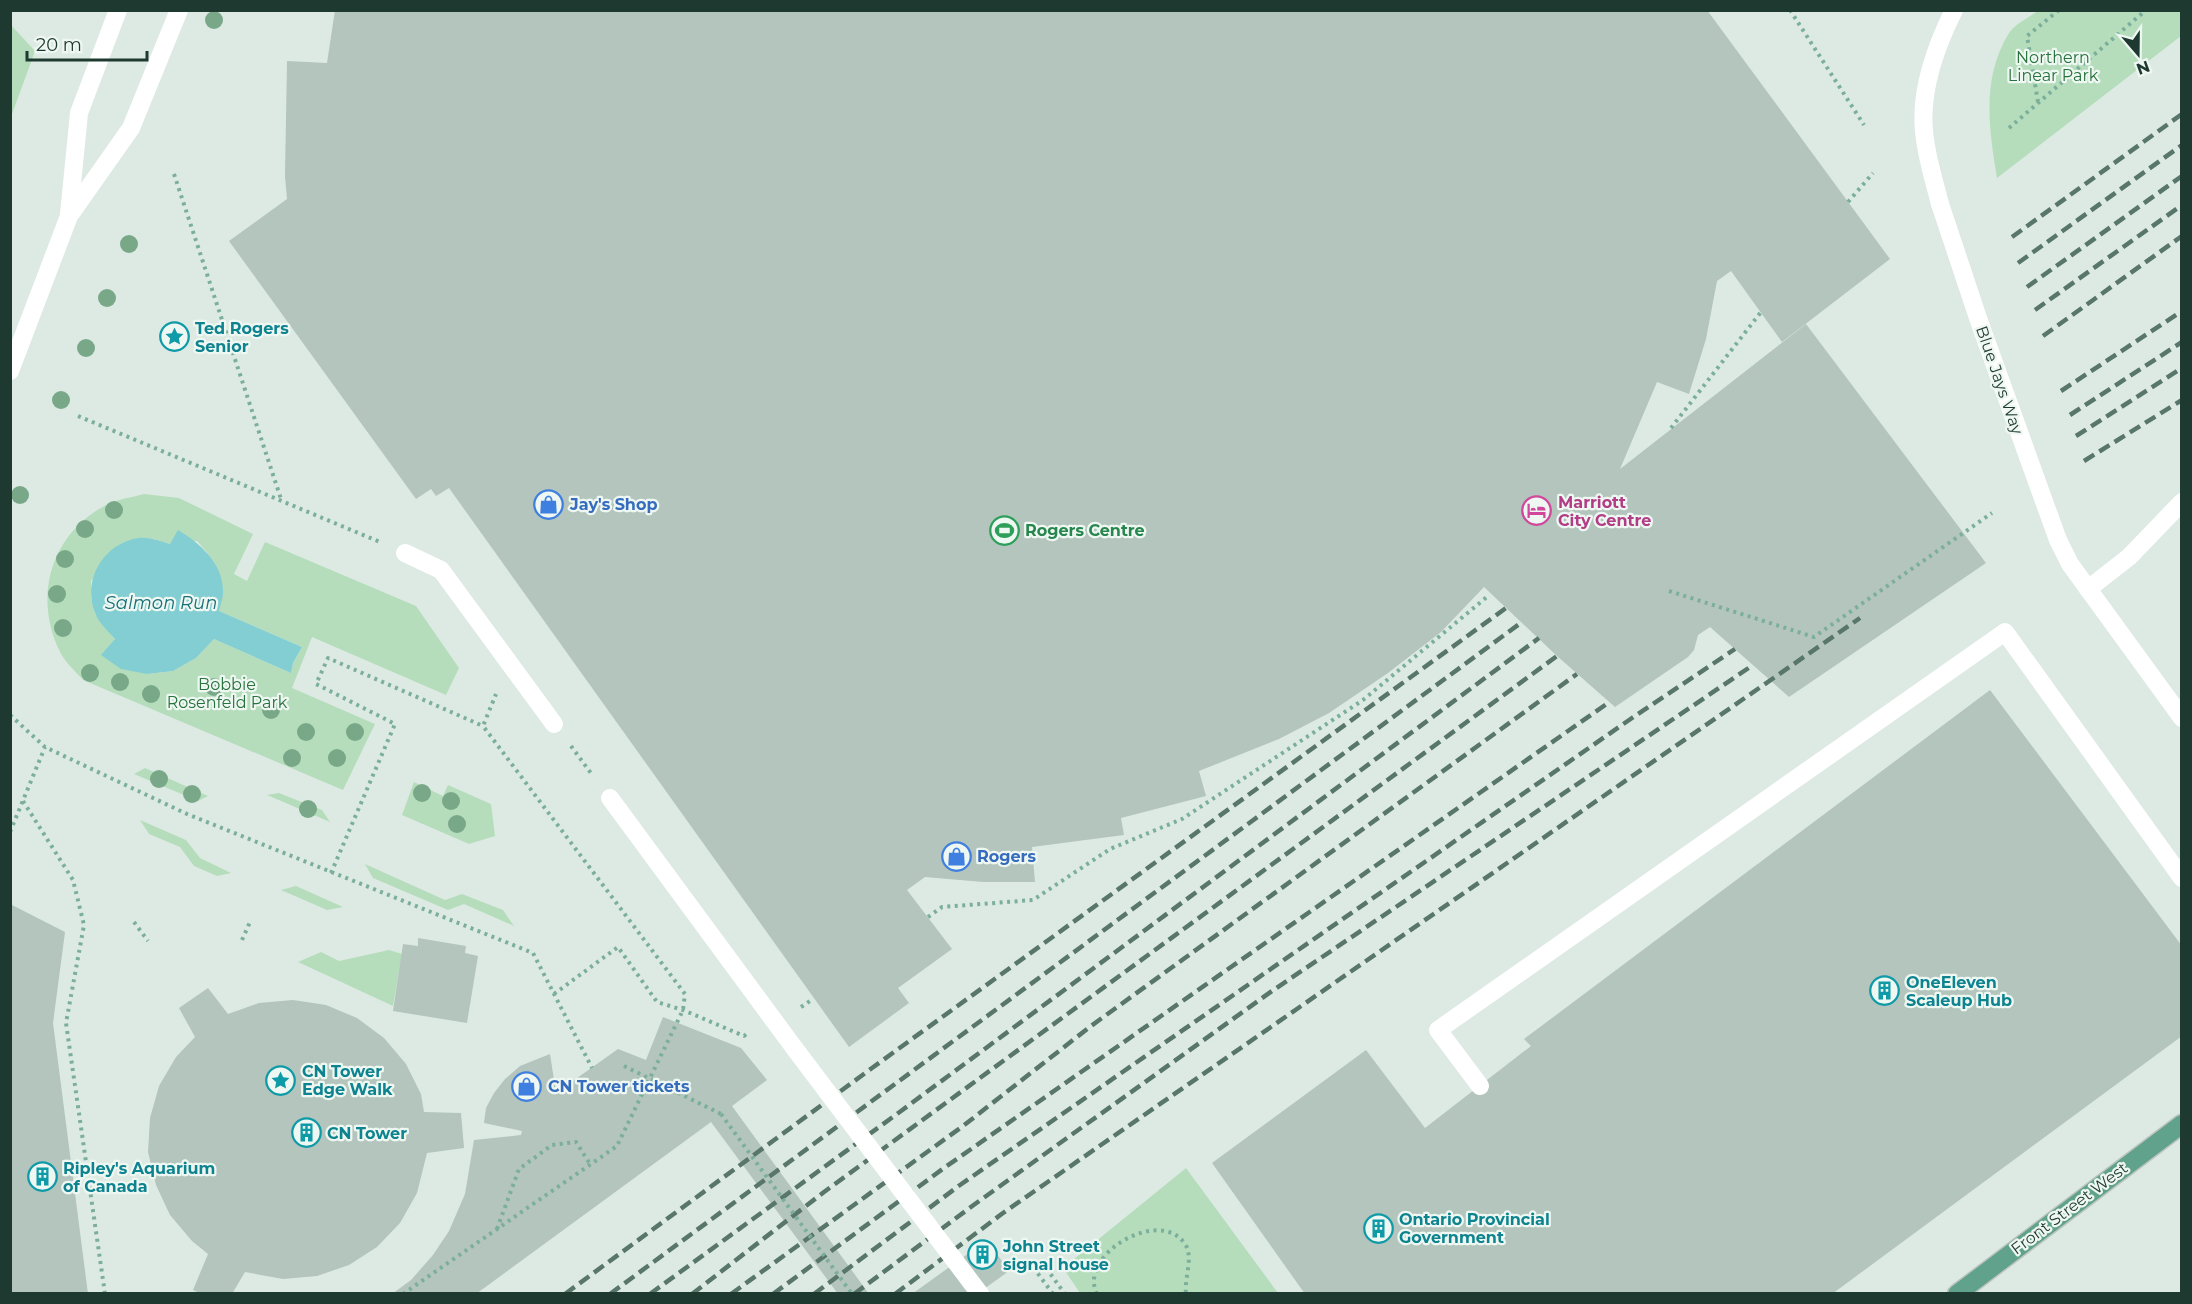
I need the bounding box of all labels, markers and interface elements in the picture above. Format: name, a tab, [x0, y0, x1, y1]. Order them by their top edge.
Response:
scale bar	[27, 24, 147, 62]
north arrow	[2108, 24, 2168, 84]
text: 20 m	[36, 34, 82, 56]
park label: Northern Linear Park	[2008, 48, 2099, 85]
text: N	[2134, 56, 2152, 79]
place label: Ted Rogers Senior	[195, 319, 289, 356]
place icon: Ted Rogers Senior	[158, 321, 190, 353]
street label: Blue Jays Way	[1972, 323, 2027, 437]
shop icon: Jay's Shop	[533, 488, 565, 520]
place label: Marriott City Centre	[1558, 493, 1651, 530]
place label: Jay's Shop	[569, 495, 658, 514]
hotel icon: Marriott City Centre	[1521, 495, 1553, 527]
sports icon: Rogers Centre	[988, 514, 1020, 546]
place label: Rogers Centre	[1025, 521, 1145, 540]
water label: Salmon Run	[105, 592, 217, 614]
park label: Bobbie Rosenfeld Park	[167, 675, 288, 712]
shop icon: Rogers	[940, 840, 972, 872]
place label: Rogers	[977, 847, 1036, 866]
place label: OneEleven Scaleup Hub	[1906, 973, 2012, 1010]
building icon: OneEleven Scaleup Hub	[1869, 975, 1901, 1007]
place label: CN Tower Edge Walk	[302, 1062, 393, 1099]
place icon: CN Tower Edge Walk	[265, 1064, 297, 1096]
shop icon: CN Tower tickets	[511, 1070, 543, 1102]
place label: CN Tower tickets	[548, 1077, 690, 1096]
building icon: CN Tower	[290, 1117, 322, 1149]
place label: CN Tower	[327, 1124, 407, 1143]
street label: Front Street West	[2007, 1158, 2132, 1258]
place label: Ripley's Aquarium of Canada	[63, 1159, 215, 1196]
building icon: Ripley's Aquarium of Canada	[26, 1161, 58, 1193]
place label: Ontario Provincial Government	[1399, 1210, 1550, 1247]
building icon: Ontario Provincial Government	[1362, 1212, 1394, 1244]
place label: John Street signal house	[1002, 1237, 1109, 1274]
building icon: John Street signal house	[966, 1239, 998, 1271]

